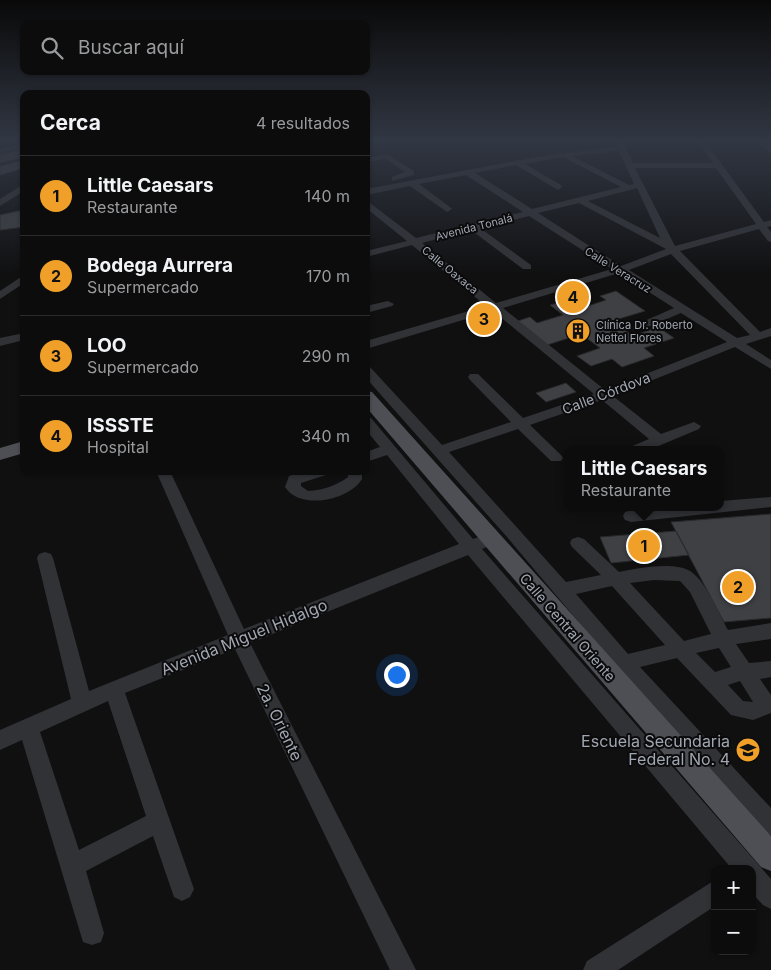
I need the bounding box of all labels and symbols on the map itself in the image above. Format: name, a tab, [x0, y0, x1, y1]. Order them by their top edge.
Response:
street label: Avenida Tonalá	[434, 211, 514, 243]
street label: Calle Oaxaca	[419, 243, 481, 297]
street label: Calle Veracruz	[582, 244, 654, 296]
pin: 4	[557, 278, 589, 316]
pin: 3	[468, 300, 500, 338]
building icon: Clínica Dr. Roberto Nettel Flores	[565, 318, 591, 344]
place label: Clínica Dr. Roberto Nettel Flores	[596, 318, 693, 345]
street label: Calle Córdova	[560, 368, 652, 418]
pin: 1	[628, 527, 660, 565]
pin: 2	[722, 568, 754, 606]
street label: Calle Central Oriente	[517, 570, 619, 684]
street label: Avenida Miguel Hidalgo	[158, 594, 330, 680]
your location	[384, 662, 410, 688]
street label: 2a. Oriente	[253, 680, 307, 764]
place label: Escuela Secundaria Federal No. 4	[581, 731, 730, 769]
school or university icon: Escuela Secundaria Federal No. 4	[735, 737, 761, 763]

